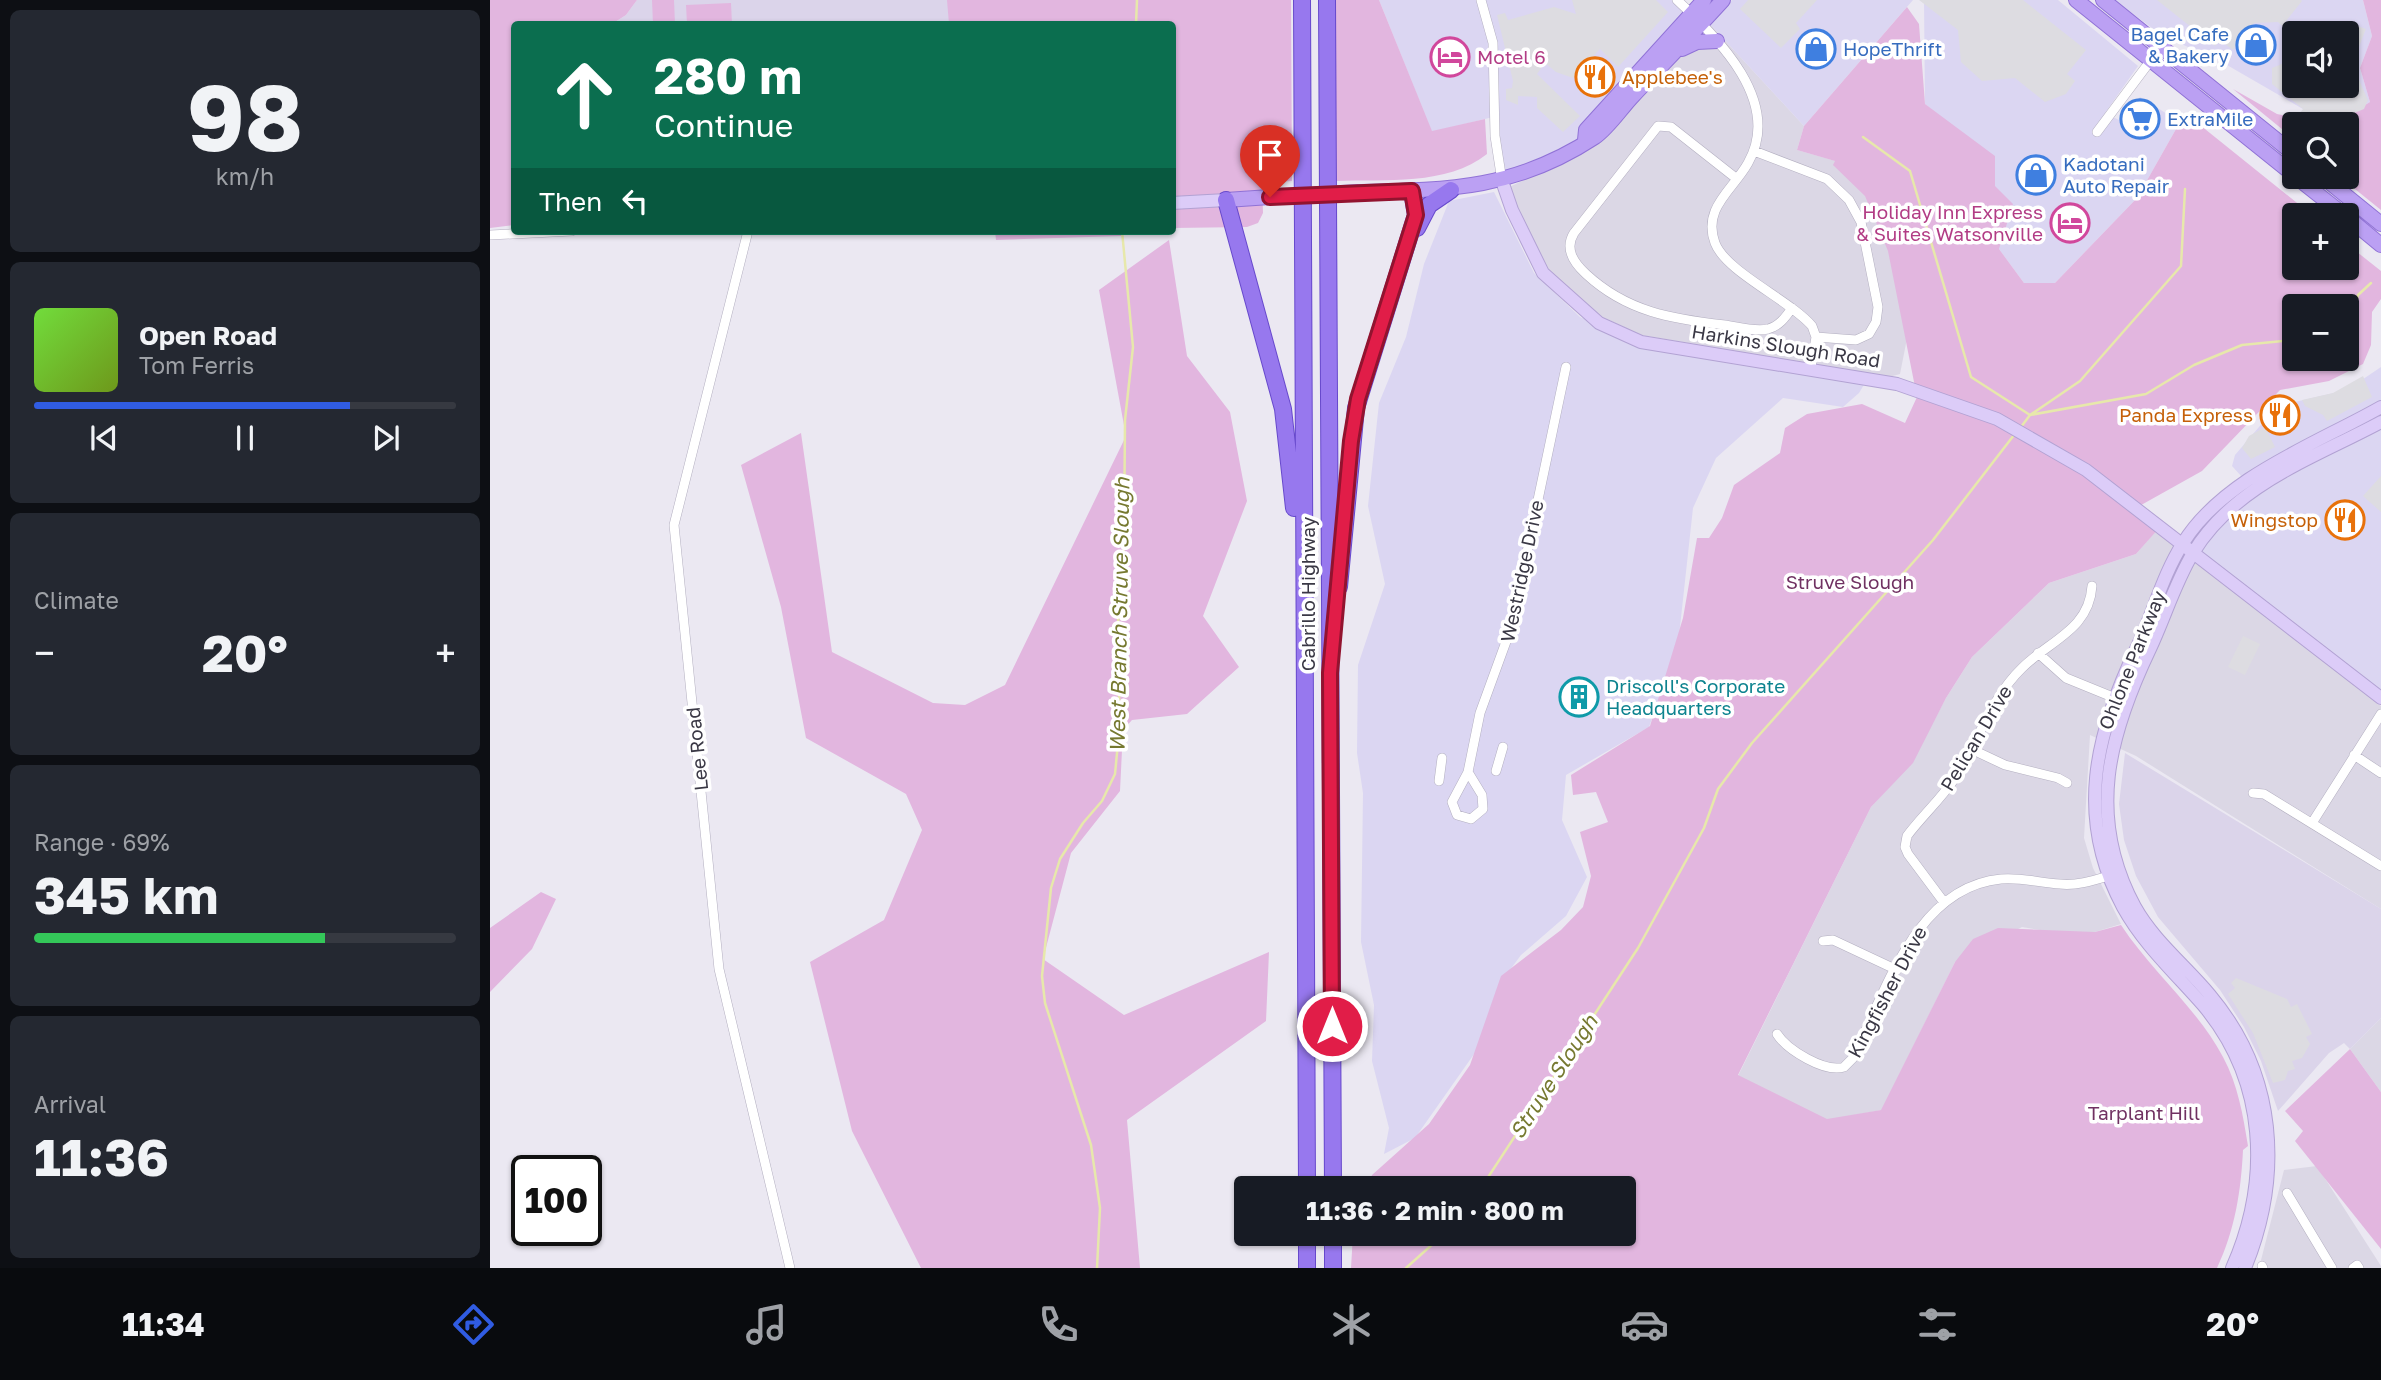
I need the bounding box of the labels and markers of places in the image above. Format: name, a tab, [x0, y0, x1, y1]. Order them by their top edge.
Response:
place label: Bagel Cafe & Bakery	[2131, 22, 2229, 67]
shop icon: Bagel Cafe & Bakery	[2235, 24, 2277, 66]
shop icon: HopeThrift	[1795, 28, 1837, 70]
hotel icon: Motel 6	[1429, 36, 1471, 78]
place label: HopeThrift	[1843, 37, 1942, 60]
place label: Motel 6	[1477, 45, 1546, 68]
restaurant icon: Applebee's	[1574, 56, 1616, 98]
place label: Applebee's	[1622, 65, 1723, 88]
supermarket icon: ExtraMile	[2119, 98, 2161, 140]
place label: ExtraMile	[2167, 107, 2253, 130]
pin	[1240, 125, 1300, 197]
place label: Kadotani Auto Repair	[2063, 152, 2170, 197]
shop icon: Kadotani Auto Repair	[2015, 154, 2057, 196]
place label: Holiday Inn Express & Suites Watsonville	[1856, 200, 2043, 245]
hotel icon: Holiday Inn Express & Suites Watsonville	[2049, 202, 2091, 244]
restaurant icon: Panda Express	[2259, 394, 2301, 436]
place label: Panda Express	[2119, 403, 2253, 426]
restaurant icon: Wingstop	[2324, 499, 2366, 541]
place label: Wingstop	[2231, 508, 2318, 531]
place label: Driscoll's Corporate Headquarters	[1606, 674, 1785, 719]
building icon: Driscoll's Corporate Headquarters	[1558, 676, 1600, 718]

